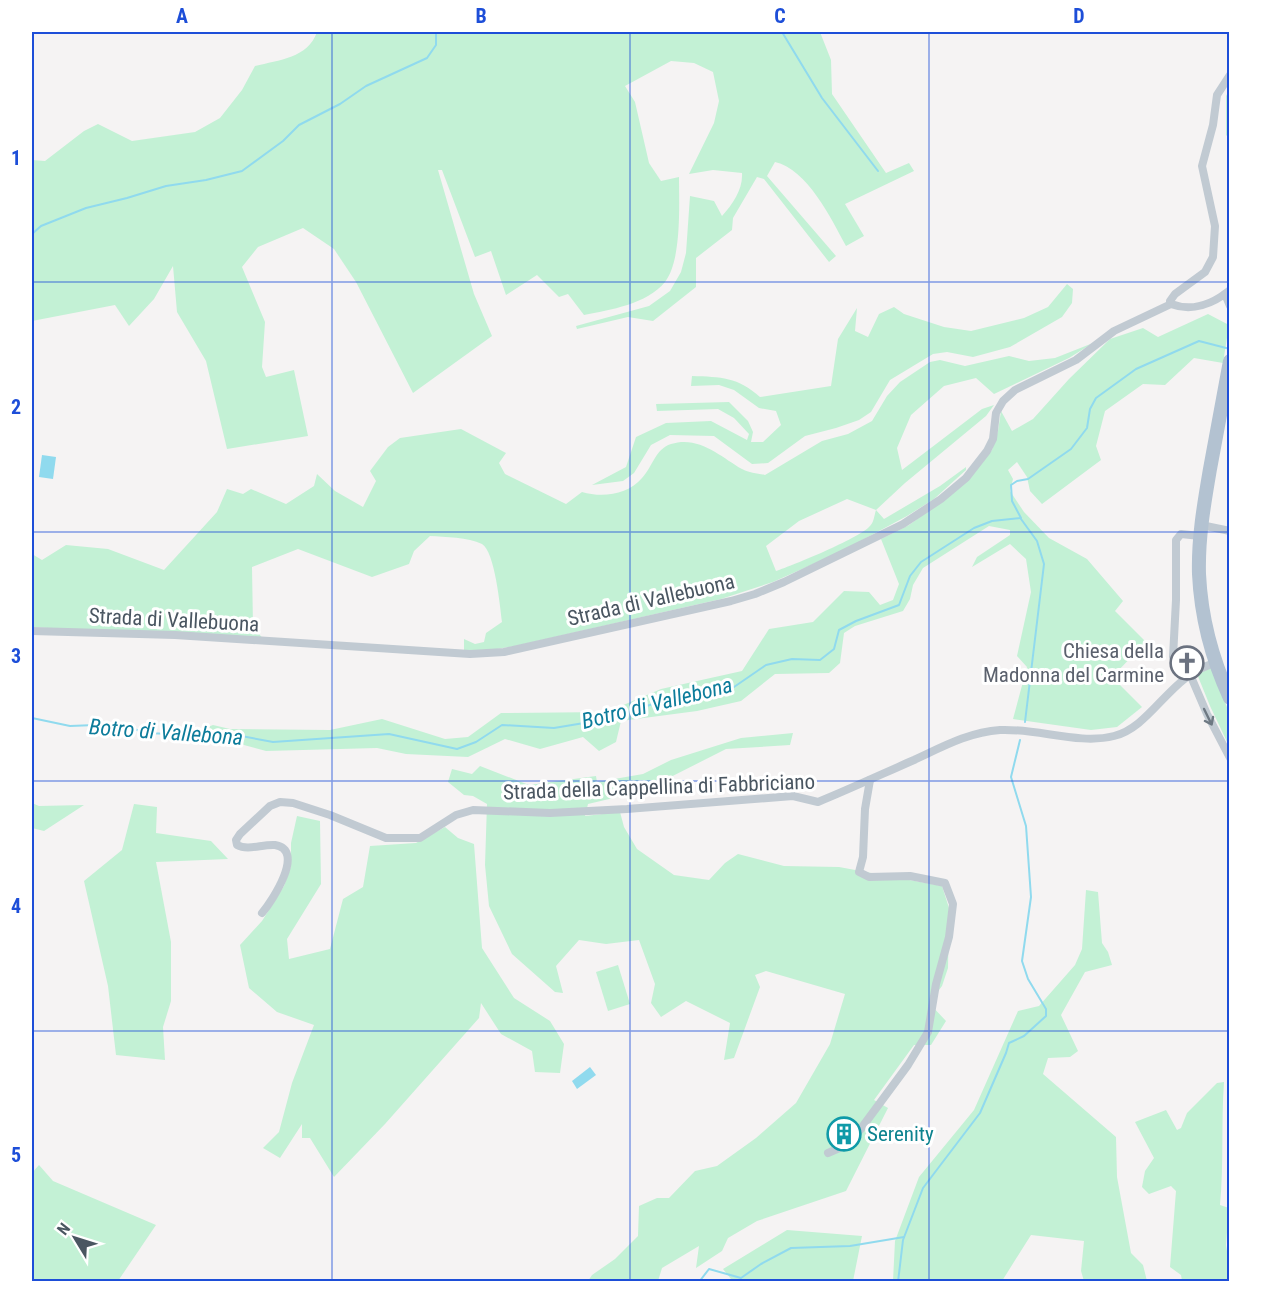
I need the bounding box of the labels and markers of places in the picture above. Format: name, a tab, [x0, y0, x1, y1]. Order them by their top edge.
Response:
place label: Chiesa della Madonna del Carmine	[983, 639, 1164, 687]
church icon: Chiesa della Madonna del Carmine	[1169, 645, 1205, 681]
building icon: Serenity	[826, 1116, 862, 1152]
place label: Serenity	[867, 1122, 934, 1146]

